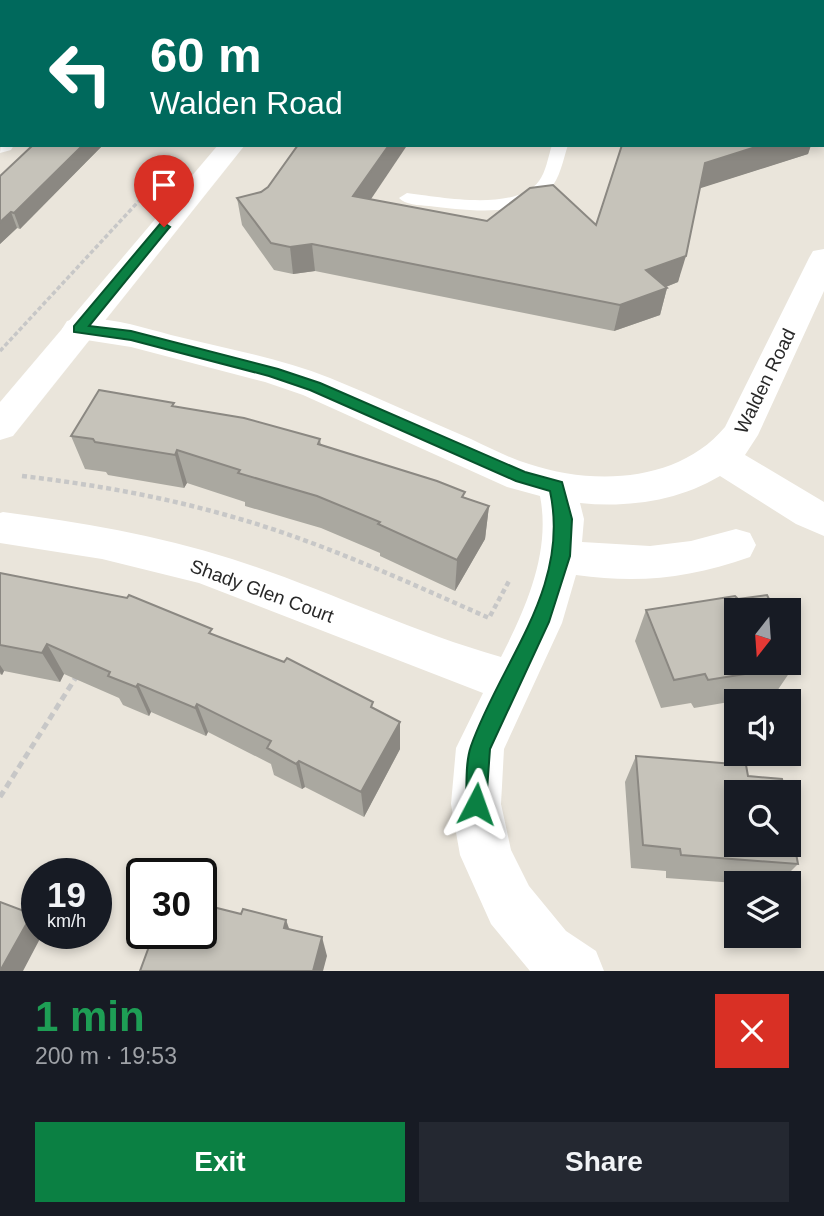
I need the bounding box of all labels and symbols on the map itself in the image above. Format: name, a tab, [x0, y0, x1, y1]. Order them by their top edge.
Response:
pin	[134, 155, 194, 227]
street label: Walden Road	[730, 325, 800, 437]
street label: Shady Glen Court	[187, 555, 337, 627]
north arrow	[724, 598, 802, 676]
position arrow	[439, 767, 513, 841]
speed limit sign: 30	[126, 858, 217, 949]

